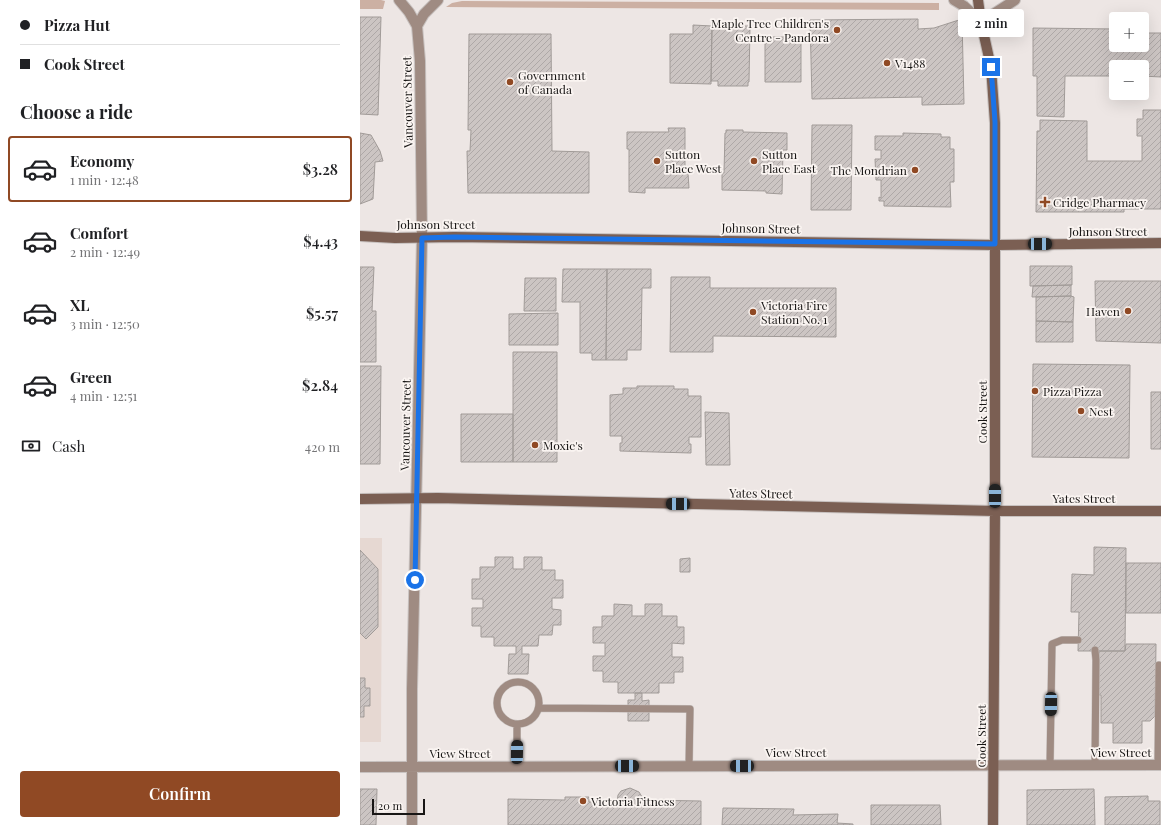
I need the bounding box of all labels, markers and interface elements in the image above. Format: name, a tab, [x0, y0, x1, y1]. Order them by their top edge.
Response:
callout: 2 min	[958, 9, 1024, 37]
map controls	[1109, 12, 1149, 100]
button: +	[1109, 12, 1149, 52]
text: 2 min	[974, 14, 1008, 31]
text: Pizza Hut	[44, 15, 110, 35]
place label: Maple Tree Children's Centre - Pandora	[711, 15, 829, 45]
marker: Maple Tree Children's Centre - Pandora	[832, 25, 842, 35]
text: Cook Street	[44, 54, 125, 74]
street label: Vancouver Street	[398, 55, 416, 149]
place label: V1488	[894, 55, 925, 71]
marker: V1488	[882, 58, 892, 68]
route end	[982, 58, 1000, 76]
button: −	[1109, 60, 1149, 100]
place label: Government of Canada	[518, 67, 586, 97]
marker: Government of Canada	[505, 77, 515, 87]
text: Choose a ride	[20, 100, 133, 124]
place label: Sutton Place West	[665, 146, 722, 176]
place label: Sutton Place East	[762, 146, 817, 176]
icon: car	[22, 151, 58, 187]
text: Economy	[70, 151, 134, 171]
marker: Sutton Place West	[652, 156, 662, 166]
marker: Sutton Place East	[749, 156, 759, 166]
text: $3.28	[303, 159, 338, 179]
place label: The Mondrian	[831, 162, 907, 178]
marker: The Mondrian	[910, 165, 920, 175]
text: 1 min · 12:48	[70, 171, 139, 188]
place label: Cridge Pharmacy	[1053, 194, 1146, 210]
marker: Cridge Pharmacy	[1040, 197, 1050, 207]
street label: Johnson Street	[396, 216, 476, 232]
street label: Johnson Street	[721, 219, 801, 237]
icon: car	[22, 223, 58, 259]
text: Comfort	[70, 223, 128, 243]
street label: Johnson Street	[1068, 223, 1148, 239]
text: $4.43	[303, 231, 338, 251]
car	[1028, 238, 1052, 250]
text: 2 min · 12:49	[70, 243, 140, 260]
icon: car	[22, 295, 58, 331]
text: XL	[70, 295, 90, 315]
place label: Victoria Fire Station No. 1	[760, 297, 828, 327]
text: $5.57	[306, 303, 338, 323]
place label: Haven	[1086, 303, 1120, 319]
marker: Haven	[1123, 306, 1133, 316]
marker: Victoria Fire Station No. 1	[748, 307, 758, 317]
text: 3 min · 12:50	[70, 315, 140, 332]
icon: car	[22, 367, 58, 403]
text: Green	[70, 367, 112, 387]
text: $2.84	[302, 375, 338, 395]
street label: Vancouver Street	[396, 378, 414, 472]
street label: Cook Street	[974, 380, 990, 443]
place label: Pizza Pizza	[1043, 383, 1102, 399]
marker: Pizza Pizza	[1030, 386, 1040, 396]
text: 4 min · 12:51	[70, 387, 137, 404]
place label: Nest	[1089, 403, 1114, 419]
marker: Nest	[1076, 406, 1086, 416]
icon: cash	[20, 435, 42, 457]
text: Cash	[52, 436, 85, 456]
place label: Moxie's	[543, 437, 583, 453]
text: 420 m	[305, 438, 340, 455]
marker: Moxie's	[530, 440, 540, 450]
street label: Yates Street	[728, 484, 793, 502]
car	[989, 484, 1001, 508]
street label: Yates Street	[1051, 490, 1116, 506]
car	[666, 498, 690, 510]
route start	[406, 571, 424, 589]
car	[1045, 692, 1057, 716]
street label: Cook Street	[973, 704, 989, 767]
car	[511, 740, 523, 764]
street label: View Street	[765, 744, 827, 760]
street label: View Street	[1090, 744, 1152, 760]
street label: View Street	[429, 745, 491, 761]
car	[615, 760, 639, 772]
car	[730, 760, 754, 772]
button: Confirm	[20, 771, 340, 817]
place label: Victoria Fitness	[590, 793, 675, 809]
marker: Victoria Fitness	[578, 796, 588, 806]
scale bar	[372, 797, 425, 816]
text: 20 m	[378, 798, 402, 813]

